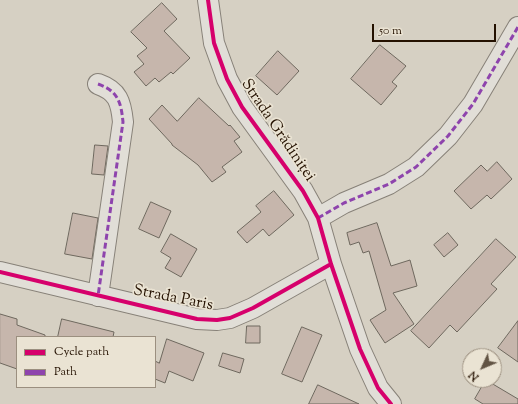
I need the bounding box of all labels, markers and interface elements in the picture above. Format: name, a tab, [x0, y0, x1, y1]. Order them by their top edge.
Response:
scale bar	[374, 16, 498, 42]
text: 50 m	[379, 22, 402, 40]
street label: Strada Grădiniței	[236, 76, 318, 186]
street label: Strada Paris	[132, 282, 214, 316]
legend	[16, 336, 156, 388]
text: Cycle path	[54, 343, 109, 361]
north arrow	[462, 348, 502, 388]
text: Path	[54, 363, 77, 381]
text: N	[465, 367, 483, 384]

